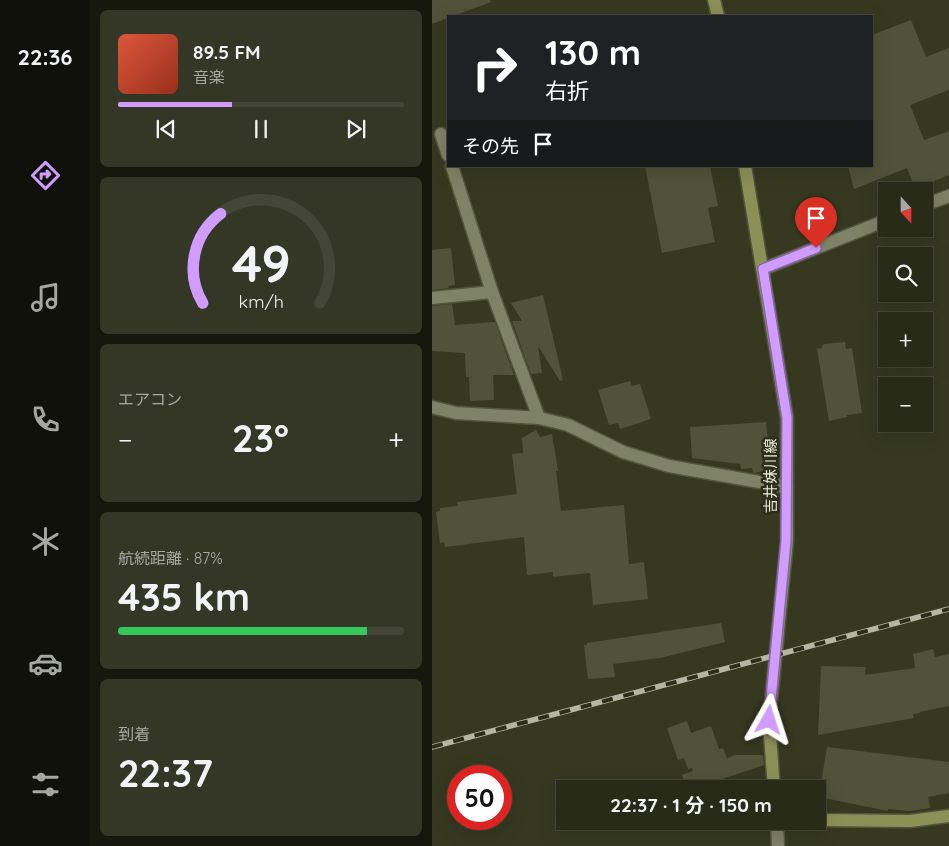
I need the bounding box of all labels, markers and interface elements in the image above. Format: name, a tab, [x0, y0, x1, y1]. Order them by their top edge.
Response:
text: 130 m	[545, 30, 641, 74]
icon: right	[462, 35, 527, 100]
text: 89.5 FM	[193, 40, 261, 64]
text: 22:36	[17, 43, 73, 71]
text: 音楽	[193, 67, 225, 87]
text: 右折	[545, 77, 589, 105]
icon: previous	[152, 115, 180, 143]
icon: pause	[247, 115, 275, 143]
icon: next	[342, 115, 370, 143]
icon: arrive	[529, 130, 557, 158]
text: その先	[462, 134, 519, 158]
icon: directions	[28, 158, 63, 193]
north arrow	[878, 182, 933, 238]
map controls	[878, 182, 933, 432]
pin	[795, 197, 837, 248]
icon: arrive	[802, 204, 830, 232]
text: 49	[231, 230, 291, 295]
button: search	[878, 247, 933, 302]
icon: music	[28, 280, 63, 315]
text: km/h	[238, 290, 284, 312]
button: +	[878, 312, 933, 367]
button: −	[878, 377, 933, 432]
text: エアコン	[118, 389, 182, 409]
icon: phone	[28, 402, 63, 437]
text: 23°	[232, 414, 289, 462]
text: −	[118, 422, 133, 457]
text: +	[388, 422, 404, 457]
street label: 吉井妹川線	[761, 438, 780, 514]
icon: climate	[28, 524, 63, 559]
text: 航続距離 · 87%	[118, 548, 223, 568]
text: 435 km	[118, 573, 250, 621]
icon: car	[28, 646, 63, 681]
position arrow	[742, 693, 794, 745]
text: 到着	[118, 724, 150, 744]
text: 22:37	[118, 749, 213, 797]
speed limit sign: 50	[447, 765, 512, 830]
icon: filters	[28, 767, 63, 802]
text: 22:37 · 1 分 · 150 m	[610, 793, 772, 817]

